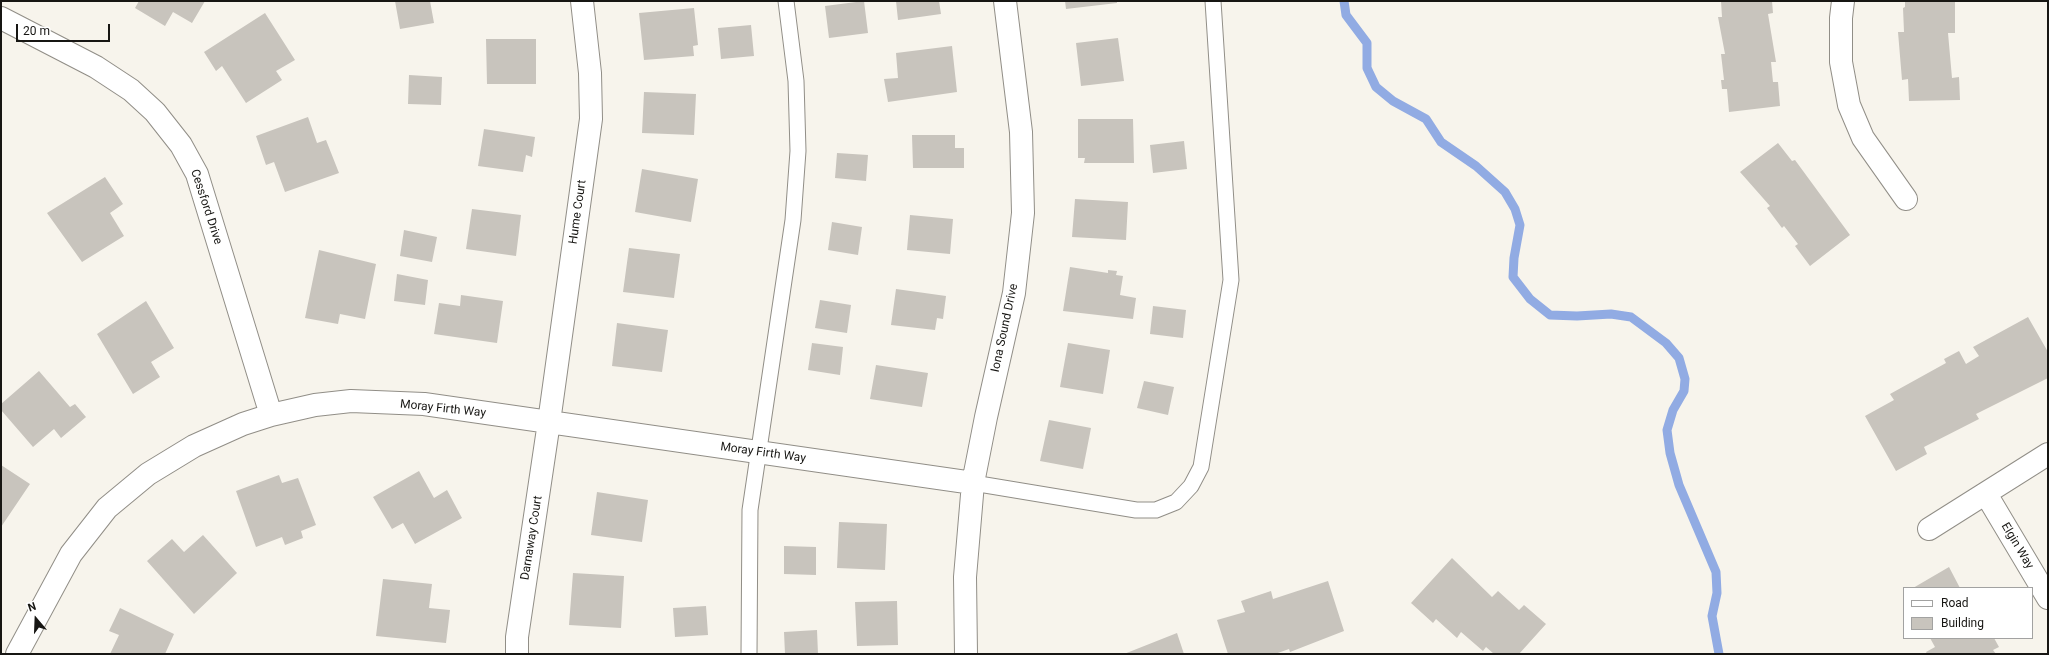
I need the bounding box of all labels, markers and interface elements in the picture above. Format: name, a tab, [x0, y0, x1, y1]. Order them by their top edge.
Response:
scale bar	[18, 16, 112, 42]
text: 20 m	[23, 24, 50, 38]
street label: Cessford Drive	[187, 168, 225, 246]
street label: Hume Court	[566, 179, 590, 245]
street label: Iona Sound Drive	[989, 282, 1021, 374]
street label: Moray Firth Way	[399, 397, 487, 421]
street label: Moray Firth Way	[719, 440, 807, 466]
street label: Darnaway Court	[518, 495, 546, 581]
street label: Elgin Way	[1998, 520, 2036, 572]
legend	[1903, 587, 2033, 639]
text: Road	[1941, 596, 1969, 610]
north arrow	[16, 599, 56, 639]
text: N	[26, 600, 38, 615]
text: Building	[1941, 616, 1984, 630]

